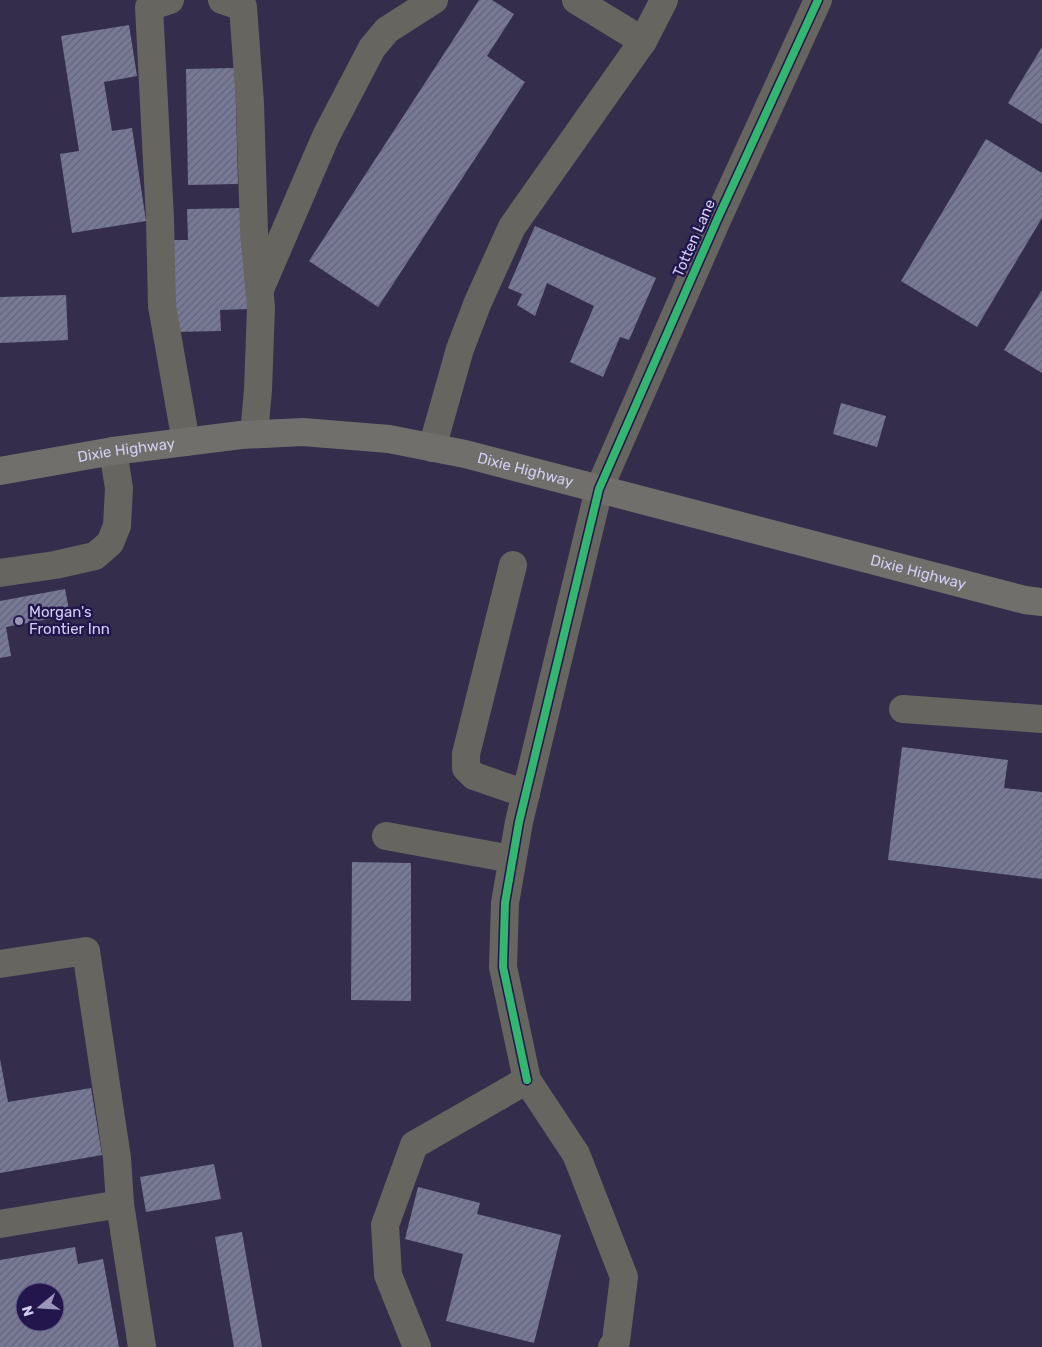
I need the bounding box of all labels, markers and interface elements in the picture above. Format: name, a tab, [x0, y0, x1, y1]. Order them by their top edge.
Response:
street label: Totten Lane	[669, 196, 719, 280]
street label: Dixie Highway	[76, 434, 176, 466]
street label: Dixie Highway	[476, 449, 575, 491]
street label: Dixie Highway	[868, 551, 968, 593]
place label: Morgan's Frontier Inn	[29, 603, 110, 638]
marker: Morgan's Frontier Inn	[13, 615, 25, 627]
north arrow	[15, 1282, 65, 1332]
text: N	[18, 1303, 38, 1318]

